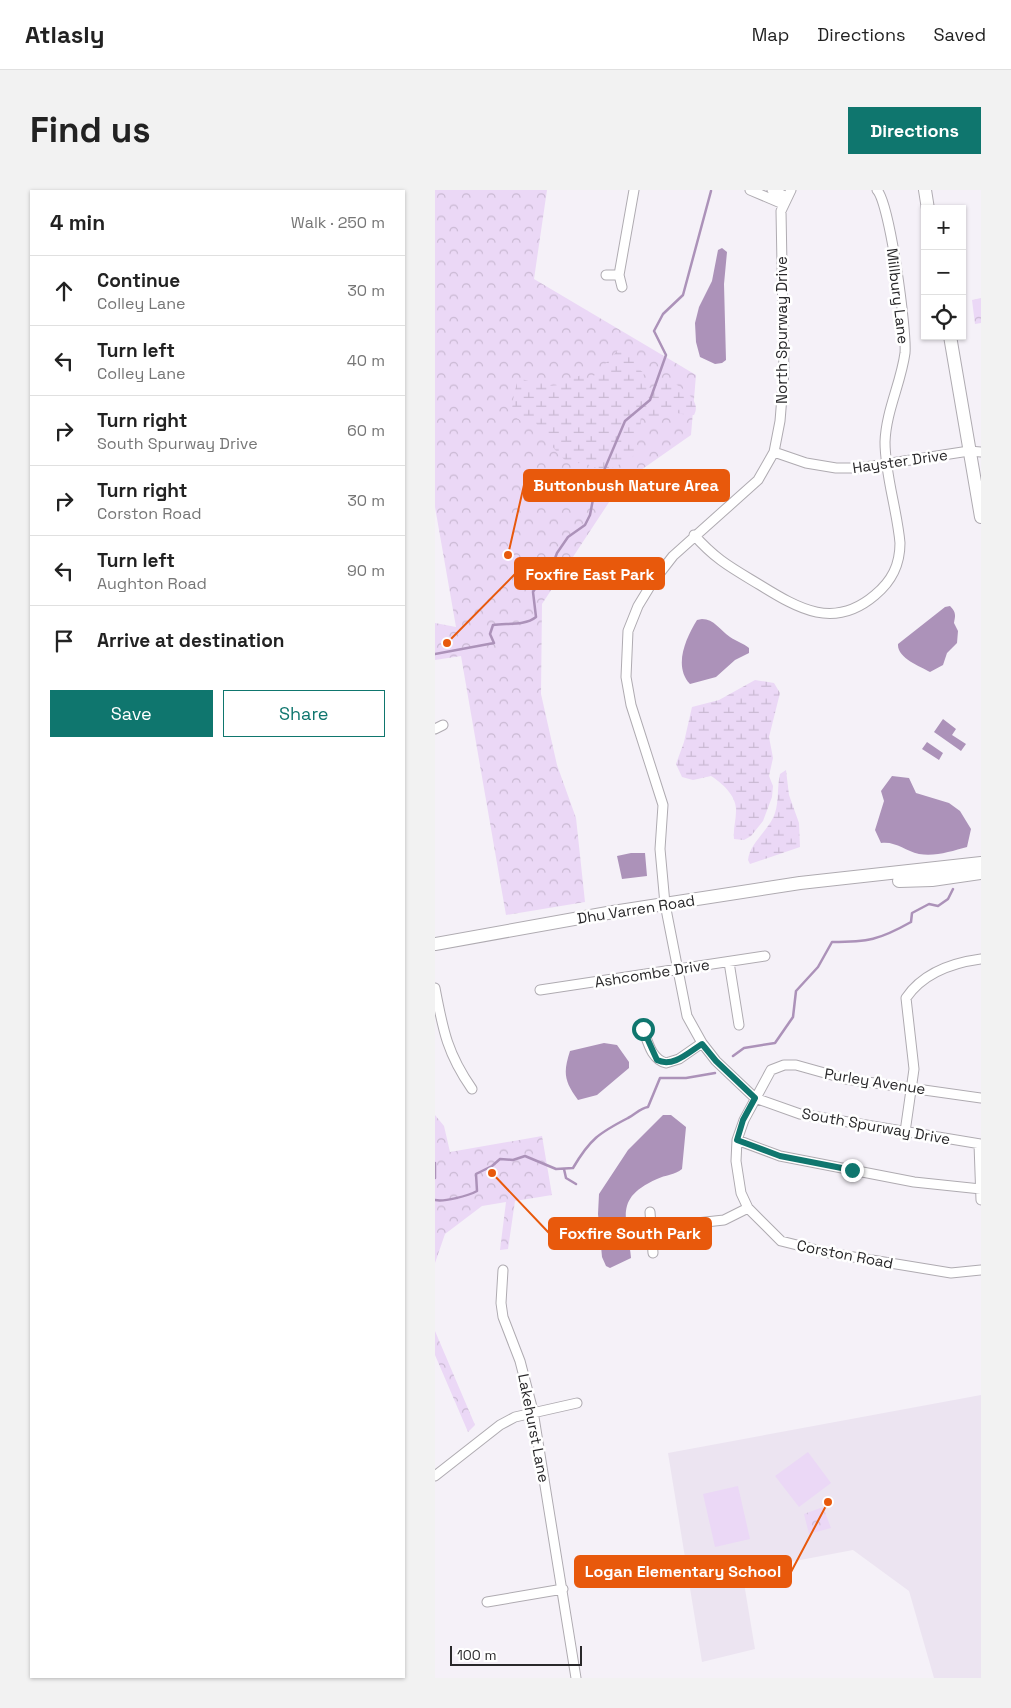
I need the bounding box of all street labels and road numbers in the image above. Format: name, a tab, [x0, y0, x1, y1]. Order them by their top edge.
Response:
street label: Millbury Lane	[883, 247, 913, 345]
street label: North Spurway Drive	[772, 256, 791, 404]
street label: Hayster Drive	[851, 445, 949, 477]
street label: Dhu Varren Road	[576, 890, 696, 928]
street label: Ashcombe Drive	[593, 955, 711, 991]
street label: Purley Avenue	[823, 1064, 927, 1098]
street label: South Spurway Drive	[800, 1104, 952, 1148]
street label: Corston Road	[795, 1235, 895, 1273]
street label: Lakehurst Lane	[514, 1372, 554, 1484]

